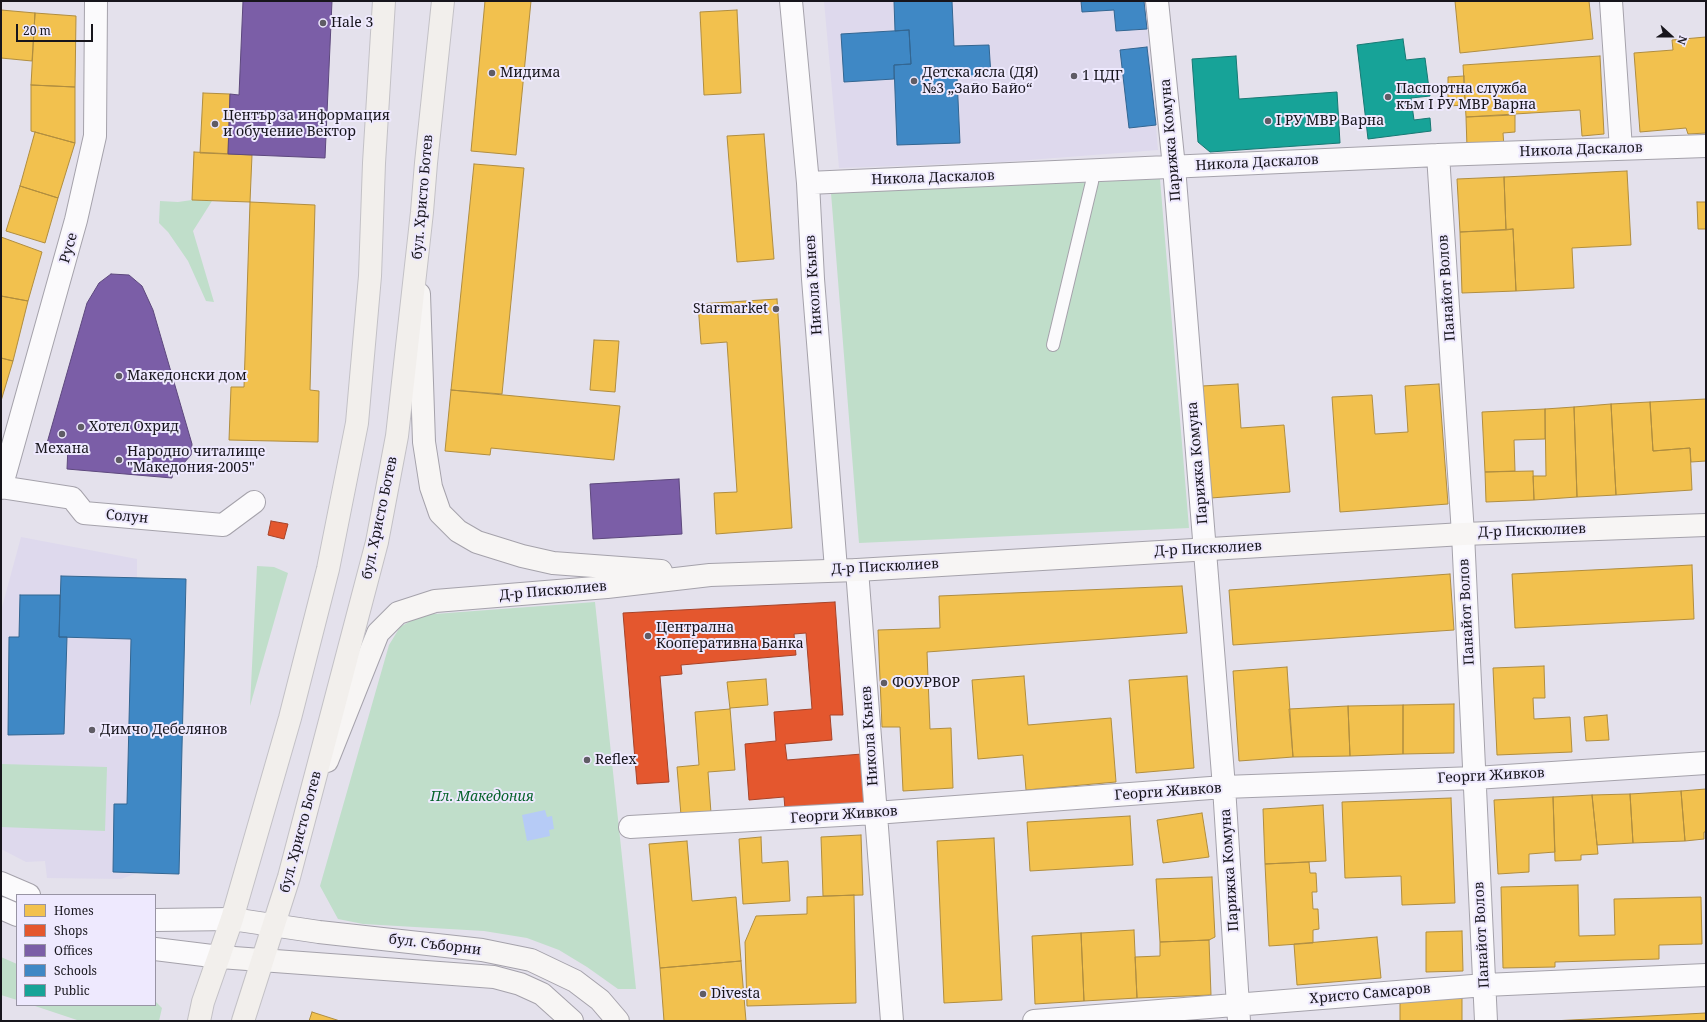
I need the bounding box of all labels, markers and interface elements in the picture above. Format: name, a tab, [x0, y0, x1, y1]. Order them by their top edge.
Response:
place label: Hale 3	[331, 15, 373, 31]
scale bar	[18, 16, 95, 42]
north arrow	[1651, 16, 1691, 56]
marker: Hale 3	[318, 18, 328, 28]
text: 20 m	[23, 22, 51, 39]
text: N	[1674, 34, 1691, 47]
place label: Мидима	[500, 65, 560, 81]
place label: Детска ясла (ДЯ) №3 „Зайо Байо“	[922, 65, 1038, 98]
marker: Мидима	[487, 68, 497, 78]
place label: 1 ЦДГ	[1082, 68, 1123, 84]
marker: 1 ЦДГ	[1069, 71, 1079, 81]
marker: Детска ясла (ДЯ) №3 „Зайо Байо“	[909, 76, 919, 86]
street label: Парижка Комуна	[1157, 78, 1185, 202]
place label: Паспортна служба към I РУ МВР Варна	[1396, 81, 1536, 114]
marker: Паспортна служба към I РУ МВР Варна	[1383, 92, 1393, 102]
place label: Център за информация и обучение Вектор	[223, 108, 390, 140]
place label: I РУ МВР Варна	[1276, 113, 1384, 129]
marker: I РУ МВР Варна	[1263, 116, 1273, 126]
marker: Център за информация и обучение Вектор	[210, 119, 220, 129]
street label: бул. Христо Ботев	[409, 134, 437, 260]
street label: Никола Даскалов	[1519, 139, 1643, 161]
street label: Никола Даскалов	[1195, 151, 1319, 175]
street label: Никола Даскалов	[871, 167, 995, 189]
street label: Русе	[57, 231, 81, 265]
street label: Никола Кънев	[802, 234, 826, 336]
street label: Панайот Волов	[1435, 234, 1459, 342]
place label: Starmarket	[693, 301, 768, 317]
marker: Starmarket	[771, 304, 781, 314]
place label: Македонски дом	[127, 368, 247, 384]
marker: Македонски дом	[114, 371, 124, 381]
street label: Парижка Комуна	[1184, 401, 1212, 525]
place label: Хотел Охрид	[89, 419, 179, 435]
marker: Хотел Охрид	[76, 422, 86, 432]
marker: Механа	[57, 429, 67, 439]
place label: Механа	[35, 441, 89, 457]
place label: Народно читалище "Македония-2005"	[127, 444, 265, 476]
marker: Народно читалище "Македония-2005"	[114, 455, 124, 465]
street label: бул. Христо Ботев	[359, 455, 401, 581]
street label: Солун	[105, 507, 149, 527]
street label: Д-р Пискюлиев	[1478, 521, 1586, 541]
street label: Д-р Пискюлиев	[1154, 538, 1262, 560]
street label: Д-р Пискюлиев	[831, 556, 939, 578]
street label: Панайот Волов	[1456, 558, 1478, 666]
street label: Д-р Пискюлиев	[499, 578, 607, 604]
place label: Централна Кооперативна Банка	[656, 620, 804, 652]
marker: Централна Кооперативна Банка	[643, 631, 653, 641]
place label: ФОУРВОР	[892, 675, 960, 691]
marker: ФОУРВОР	[879, 678, 889, 688]
street label: Никола Кънев	[858, 685, 882, 787]
place label: Димчо Дебелянов	[100, 722, 227, 738]
marker: Димчо Дебелянов	[87, 725, 97, 735]
place label: Reflex	[595, 752, 637, 768]
marker: Reflex	[582, 755, 592, 765]
street label: Георги Живков	[1437, 765, 1545, 787]
street label: бул. Христо Ботев	[277, 769, 325, 895]
street label: Георги Живков	[1114, 780, 1222, 804]
park label: Пл. Македония	[430, 789, 534, 805]
street label: Георги Живков	[790, 803, 898, 827]
street label: Парижка Комуна	[1217, 808, 1243, 932]
street label: Панайот Волов	[1471, 881, 1493, 989]
legend	[16, 894, 156, 1006]
text: Homes	[54, 902, 94, 919]
text: Shops	[54, 922, 88, 939]
street label: бул. Съборни	[388, 931, 482, 959]
text: Offices	[54, 942, 93, 959]
text: Schools	[54, 962, 97, 979]
street label: Христо Самсаров	[1309, 980, 1431, 1008]
text: Public	[54, 982, 90, 999]
place label: Divesta	[711, 986, 760, 1002]
marker: Divesta	[698, 989, 708, 999]

